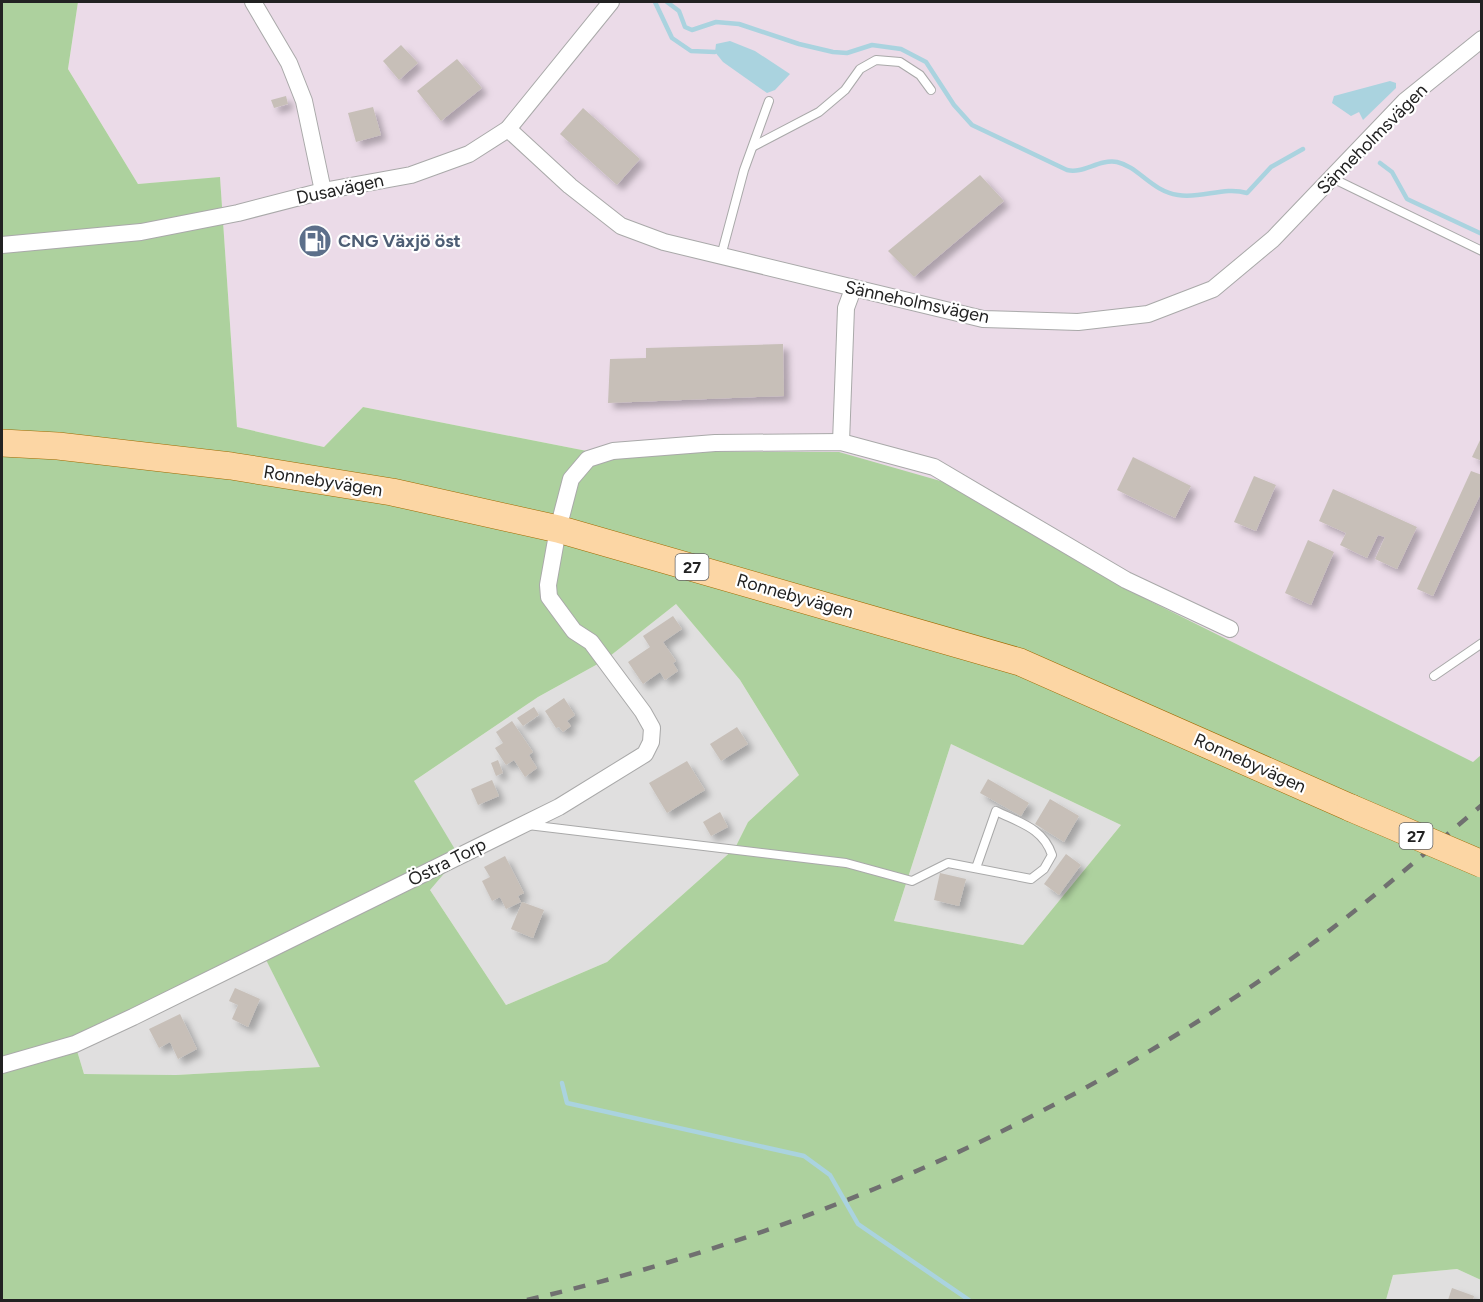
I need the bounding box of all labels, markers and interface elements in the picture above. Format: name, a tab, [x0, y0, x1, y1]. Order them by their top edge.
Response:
street label: Sänneholmsvägen	[1312, 79, 1432, 199]
street label: Dusavägen	[294, 169, 386, 209]
fuel station icon: CNG Växjö öst	[297, 223, 333, 259]
place label: CNG Växjö öst	[338, 230, 461, 252]
street label: Sänneholmsvägen	[843, 276, 991, 328]
street label: Ronnebyvägen	[262, 461, 384, 501]
road number: 27	[676, 554, 708, 580]
street label: Ronnebyvägen	[734, 569, 856, 623]
street label: Ronnebyvägen	[1191, 728, 1309, 798]
road number: 27	[1400, 823, 1432, 849]
street label: Östra Torp	[404, 833, 490, 891]

